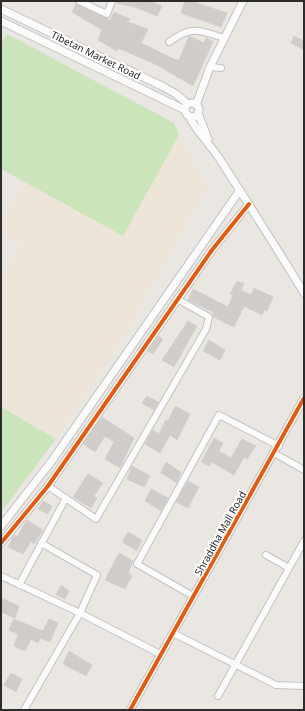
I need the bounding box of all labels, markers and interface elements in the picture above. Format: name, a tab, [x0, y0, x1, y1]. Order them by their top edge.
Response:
street label: Tibetan Market Road	[49, 27, 143, 83]
street label: Shraddha Mall Road	[191, 488, 249, 578]

